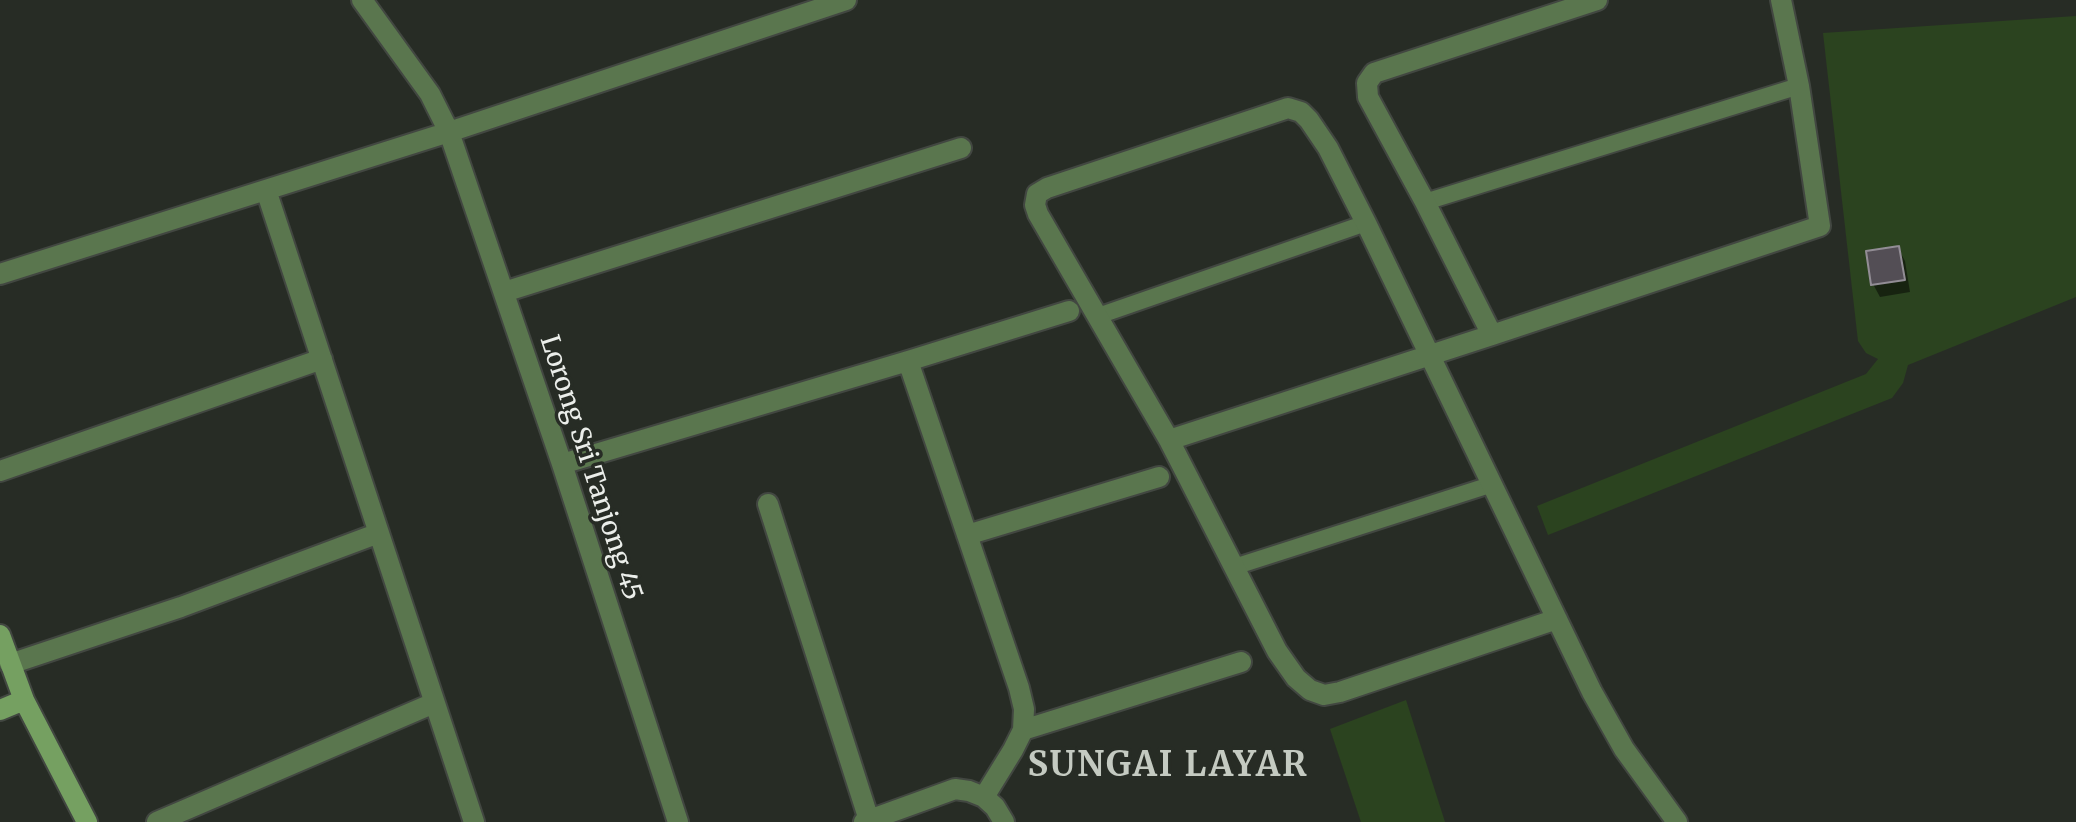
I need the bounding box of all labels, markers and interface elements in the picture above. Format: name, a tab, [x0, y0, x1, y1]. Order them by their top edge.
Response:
street label: Lorong Sri Tanjong 45	[532, 332, 648, 604]
district label: SUNGAI LAYAR	[1027, 746, 1309, 786]

